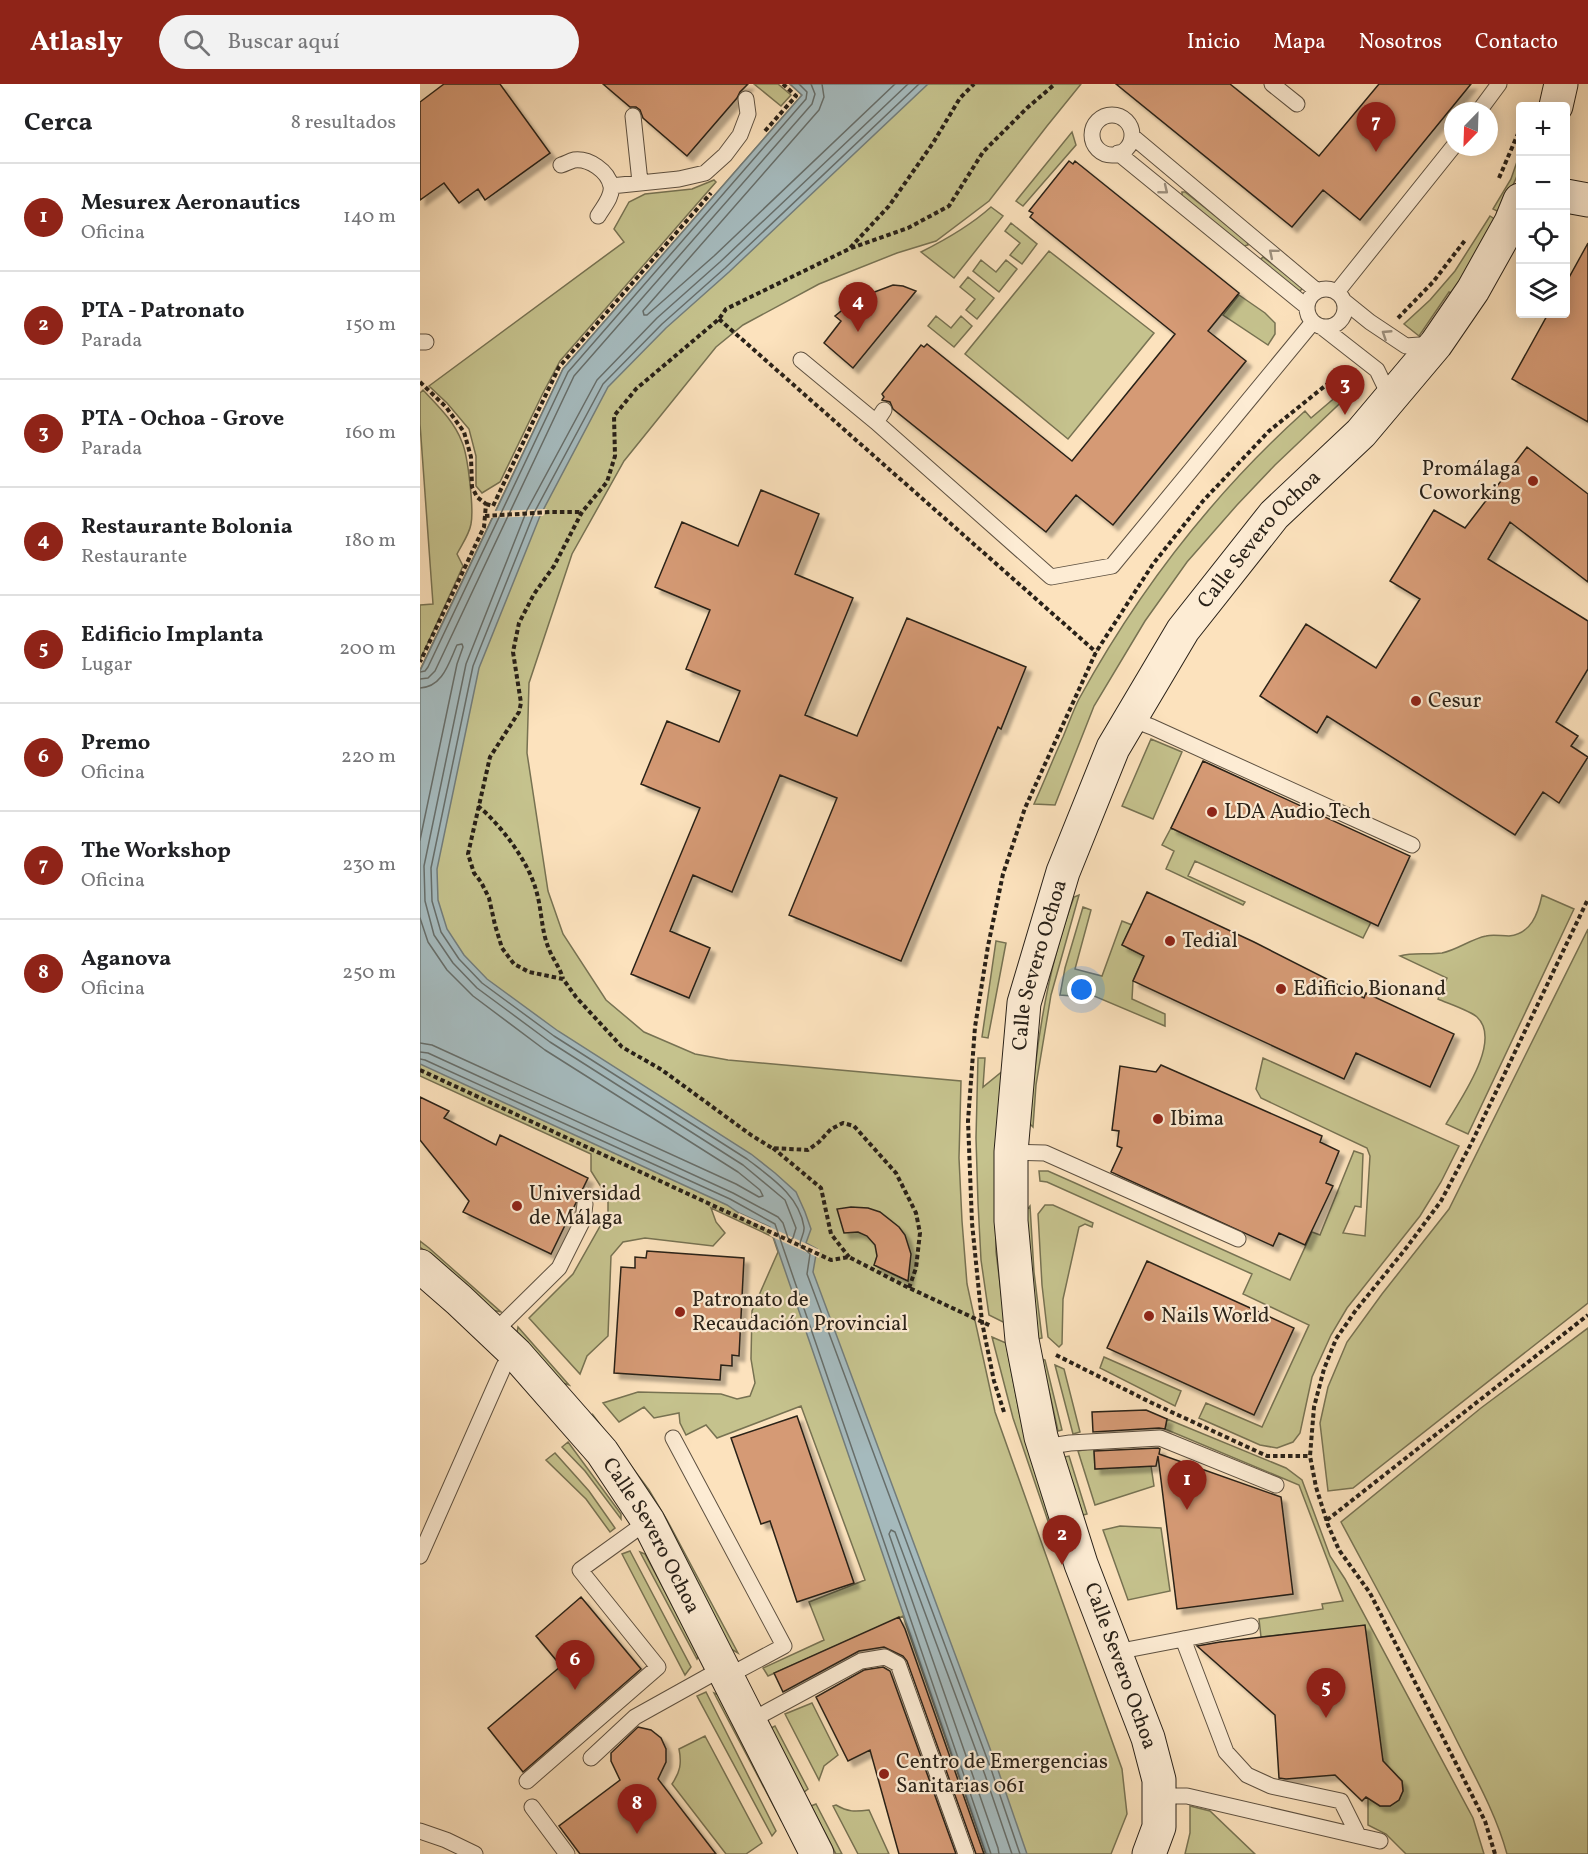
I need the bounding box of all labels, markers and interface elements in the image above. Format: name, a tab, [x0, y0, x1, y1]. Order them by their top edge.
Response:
search box	[159, 15, 579, 69]
text: Atlasly	[30, 23, 123, 62]
icon: search	[180, 26, 213, 59]
text: Buscar aquí	[228, 27, 340, 58]
text: Inicio	[1187, 28, 1240, 57]
text: Mapa	[1273, 28, 1326, 57]
text: Nosotros	[1359, 28, 1442, 57]
text: Contacto	[1475, 28, 1558, 57]
north arrow	[1444, 102, 1498, 156]
map controls	[1516, 102, 1570, 318]
button: +	[1516, 102, 1570, 156]
pin: 7	[1356, 103, 1396, 152]
text: Cerca	[24, 105, 93, 141]
text: 8 resultados	[291, 109, 396, 137]
button: −	[1516, 156, 1570, 210]
one-way arrow	[1157, 183, 1168, 194]
text: Mesurex Aeronautics	[81, 188, 300, 219]
text: 1	[39, 203, 48, 231]
text: 140 m	[343, 203, 396, 231]
button: locate	[1516, 210, 1570, 264]
text: Oficina	[81, 219, 145, 247]
one-way arrow	[1269, 250, 1280, 261]
button: layers	[1516, 264, 1570, 318]
pin: 4	[838, 282, 878, 332]
text: PTA - Patronato	[81, 296, 245, 327]
text: 2	[38, 311, 49, 339]
text: 150 m	[345, 311, 396, 339]
text: Parada	[81, 327, 142, 355]
one-way arrow	[1382, 330, 1393, 341]
pin: 3	[1326, 366, 1364, 415]
text: PTA - Ochoa - Grove	[81, 404, 284, 435]
text: 3	[38, 419, 49, 447]
text: 160 m	[344, 419, 396, 447]
text: Parada	[81, 435, 142, 463]
place label: Promálaga Coworking	[1419, 455, 1521, 508]
street label: Calle Severo Ochoa	[1191, 463, 1328, 615]
marker: Promálaga Coworking	[1526, 474, 1540, 488]
text: Restaurante Bolonia	[81, 512, 293, 543]
text: 4	[37, 527, 50, 555]
text: 180 m	[344, 527, 396, 555]
text: Restaurante	[81, 543, 187, 571]
text: Edificio Implanta	[81, 620, 264, 651]
text: 5	[39, 635, 48, 663]
text: 200 m	[339, 635, 396, 663]
text: Lugar	[81, 651, 132, 679]
place label: Cesur	[1428, 687, 1481, 716]
marker: Cesur	[1409, 694, 1423, 708]
text: Premo	[81, 728, 150, 759]
text: 6	[38, 743, 49, 771]
text: 220 m	[341, 743, 396, 771]
text: Oficina	[81, 759, 145, 787]
place label: LDA Audio Tech	[1224, 798, 1371, 827]
marker: LDA Audio Tech	[1205, 805, 1219, 819]
text: The Workshop	[81, 836, 231, 867]
text: 7	[39, 851, 48, 879]
text: 230 m	[342, 851, 396, 879]
text: Oficina	[81, 867, 145, 895]
street label: Calle Severo Ochoa	[1005, 876, 1074, 1052]
place label: Tedial	[1182, 927, 1238, 956]
marker: Tedial	[1163, 934, 1177, 948]
text: Aganova	[81, 944, 171, 975]
text: 8	[38, 959, 49, 987]
text: 250 m	[342, 959, 396, 987]
text: Oficina	[81, 975, 145, 1003]
your location	[1067, 975, 1096, 1004]
place label: Edificio Bionand	[1293, 975, 1446, 1004]
marker: Edificio Bionand	[1274, 982, 1288, 996]
place label: Ibima	[1170, 1105, 1224, 1134]
marker: Ibima	[1151, 1112, 1165, 1126]
place label: Universidad de Málaga	[529, 1180, 641, 1233]
marker: Universidad de Málaga	[510, 1199, 524, 1213]
place label: Patronato de Recaudación Provincial	[692, 1286, 908, 1339]
place label: Nails World	[1161, 1302, 1270, 1331]
marker: Patronato de Recaudación Provincial	[673, 1305, 687, 1319]
marker: Nails World	[1142, 1309, 1156, 1323]
street label: Calle Severo Ochoa	[595, 1452, 707, 1619]
pin: 1	[1168, 1460, 1206, 1510]
pin: 2	[1042, 1516, 1082, 1565]
street label: Calle Severo Ochoa	[1076, 1579, 1164, 1753]
pin: 6	[556, 1640, 594, 1690]
pin: 5	[1306, 1668, 1346, 1718]
place label: Centro de Emergencias Sanitarias 061	[896, 1748, 1108, 1801]
marker: Centro de Emergencias Sanitarias 061	[877, 1767, 891, 1781]
pin: 8	[618, 1784, 656, 1834]

